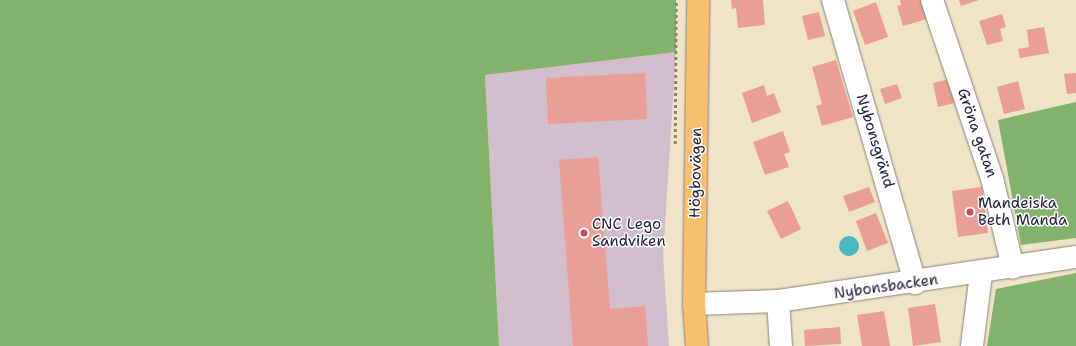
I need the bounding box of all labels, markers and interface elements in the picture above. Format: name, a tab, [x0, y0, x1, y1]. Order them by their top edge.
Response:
street label: Gröna gatan	[953, 86, 1001, 180]
street label: Nybonsgränd	[852, 92, 898, 190]
street label: Högbovägen	[686, 128, 706, 218]
place label: Mandeiska Beth Manda	[978, 194, 1068, 229]
marker: Mandeiska Beth Manda	[965, 207, 975, 217]
place label: CNC Lego Sandviken	[592, 215, 666, 250]
marker: CNC Lego Sandviken	[579, 228, 589, 238]
street label: Nybonsbacken	[833, 271, 939, 303]

